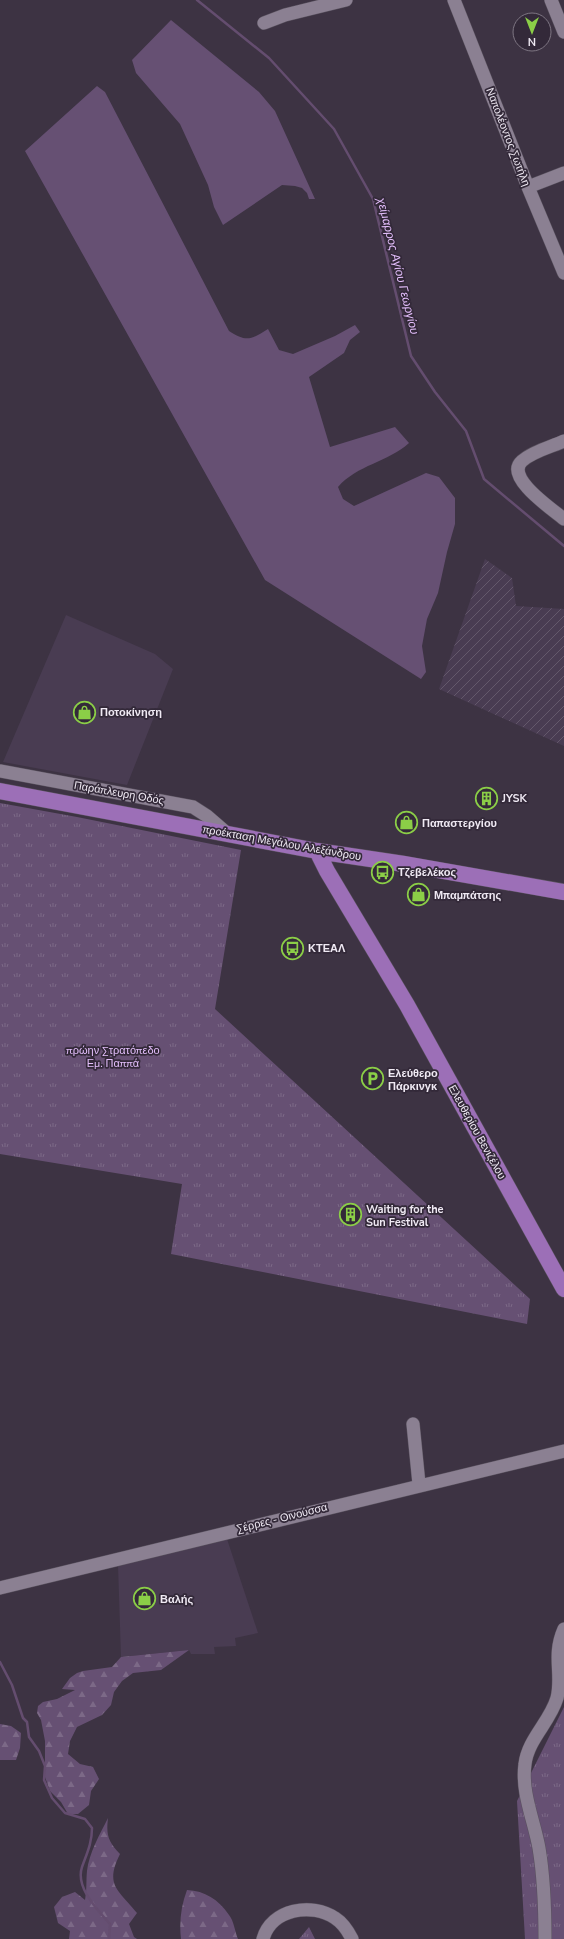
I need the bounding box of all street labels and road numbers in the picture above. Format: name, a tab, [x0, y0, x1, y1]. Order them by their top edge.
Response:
street label: Ναπολέοντος Σωτήλη	[482, 86, 534, 188]
street label: Παράπλευρη Οδός	[73, 778, 165, 808]
street label: προέκταση Μεγάλου Αλεξάνδρου	[202, 822, 362, 864]
street label: Ελευθερίου Βενιζέλου	[445, 1082, 509, 1182]
street label: Σέρρες - Οινούσσα	[235, 1499, 330, 1537]

